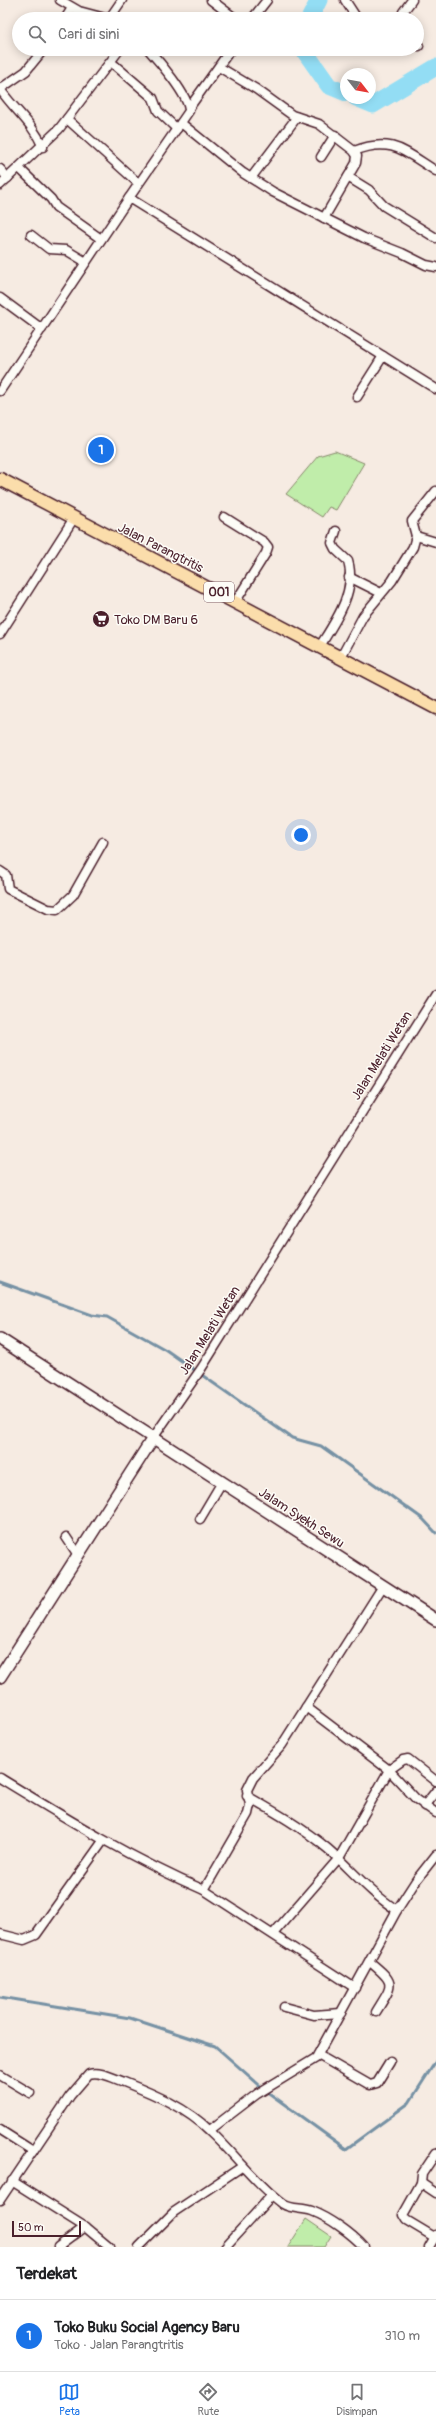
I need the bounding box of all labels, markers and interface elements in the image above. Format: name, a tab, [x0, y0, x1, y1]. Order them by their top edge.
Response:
search box	[12, 12, 424, 56]
icon: search	[26, 23, 48, 45]
text: Cari di sini	[58, 25, 119, 44]
north arrow	[340, 68, 376, 104]
pin: 1	[88, 435, 114, 465]
street label: Jalan Parangtritis	[115, 520, 206, 576]
road number: 001	[204, 582, 234, 602]
supermarket icon: Toko DM Baru 6	[91, 609, 111, 629]
place label: Toko DM Baru 6	[114, 612, 198, 628]
your location	[291, 825, 311, 845]
street label: Jalan Melati Wetan	[348, 1008, 416, 1103]
street label: Jalan Melati Wetan	[176, 1283, 244, 1378]
street label: Jalam Syekh Sewu	[256, 1484, 347, 1551]
scale bar	[12, 2219, 81, 2238]
text: 50 m	[18, 2221, 44, 2234]
text: Terdekat	[16, 2263, 77, 2284]
text: Toko Buku Social Agency Baru	[54, 2318, 240, 2337]
text: 1	[26, 2328, 32, 2344]
text: 310 m	[384, 2328, 420, 2344]
text: Toko · Jalan Parangtritis	[54, 2337, 184, 2353]
tab: Peta	[58, 2381, 80, 2418]
tab: Rute	[197, 2381, 219, 2418]
tab: Disimpan	[336, 2381, 378, 2418]

